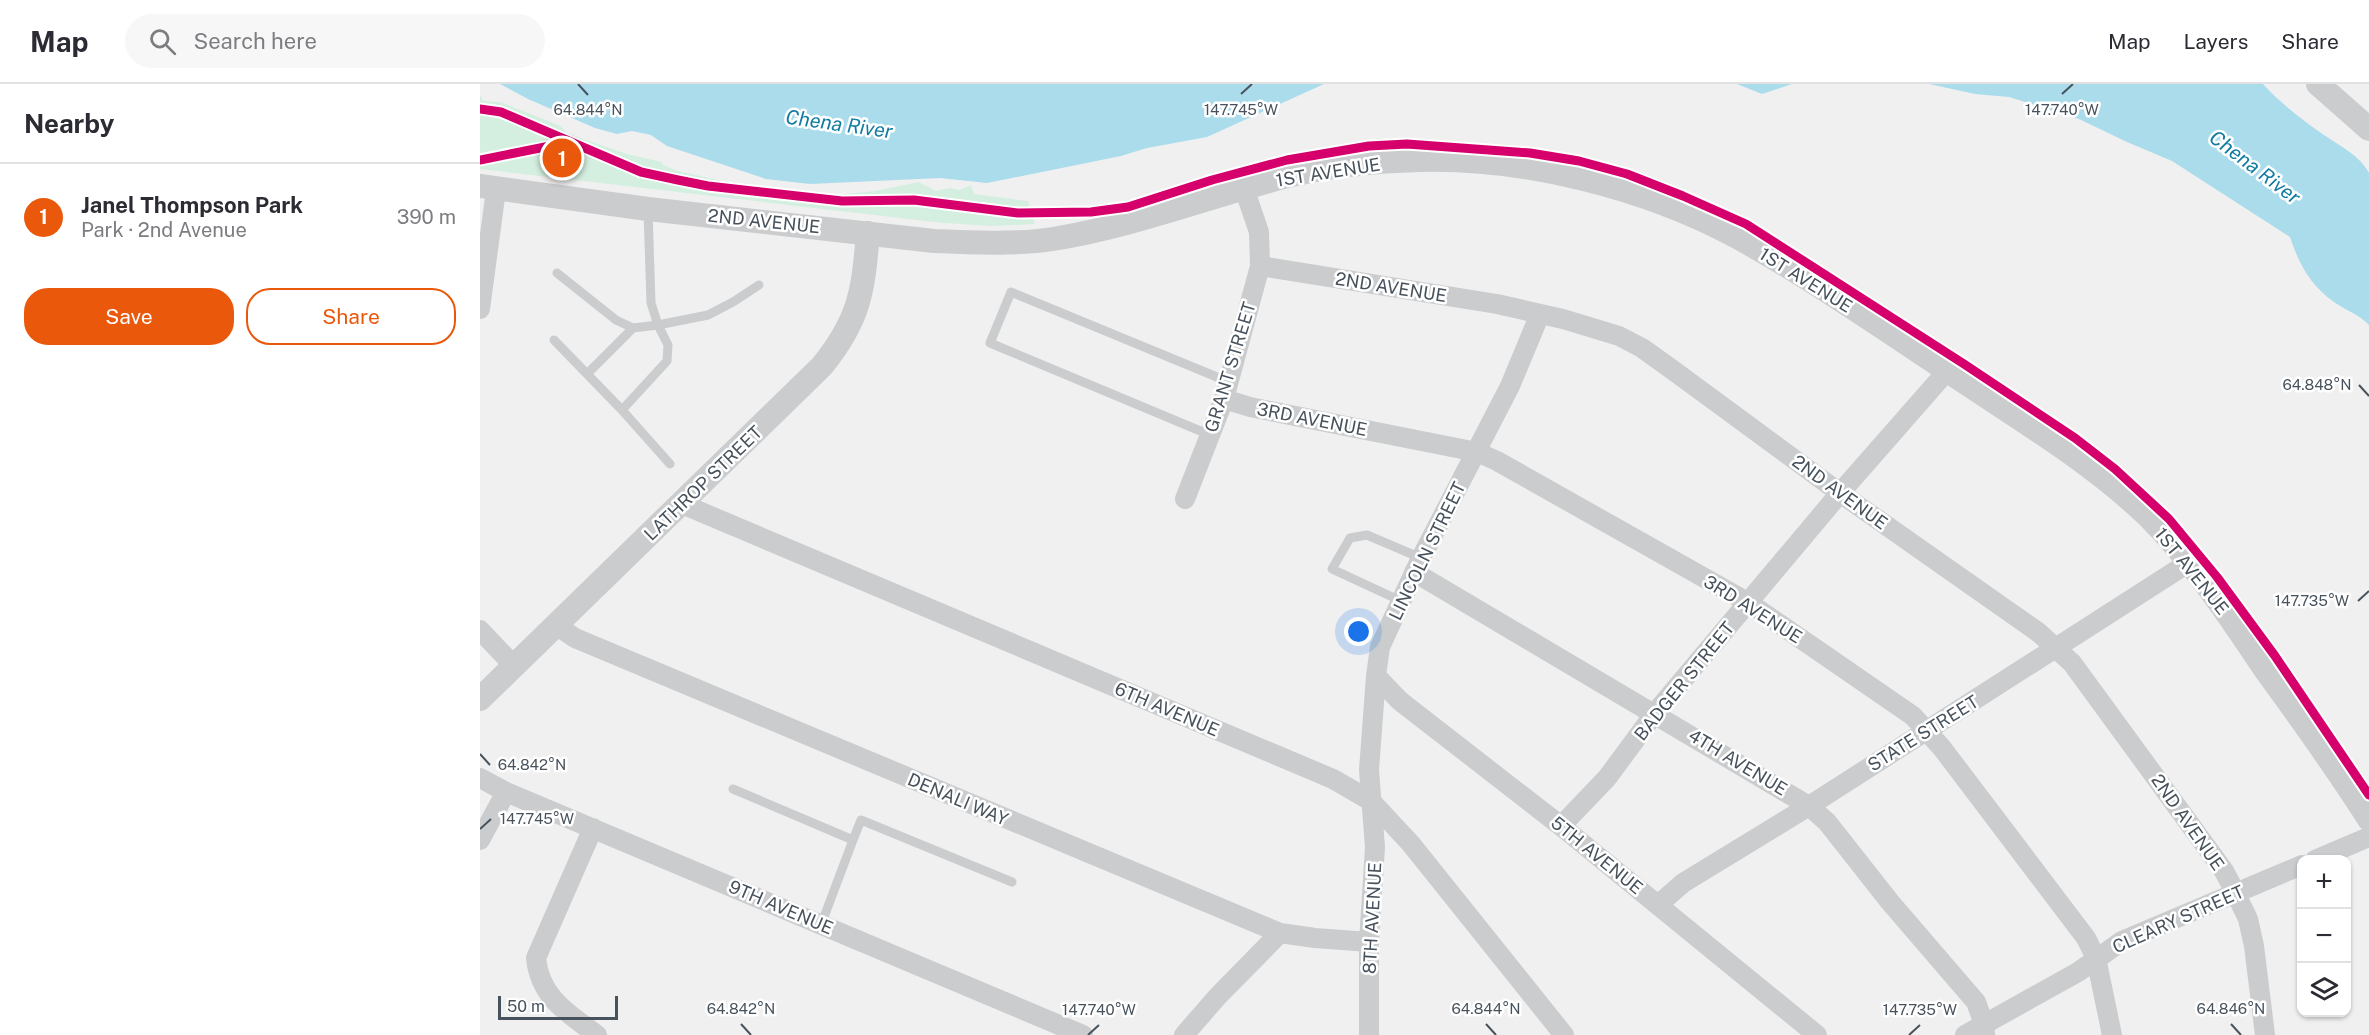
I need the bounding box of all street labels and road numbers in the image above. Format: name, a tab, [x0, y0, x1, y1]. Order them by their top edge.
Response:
street label: 1ST AVENUE	[1274, 153, 1382, 191]
street label: 2ND AVENUE	[707, 205, 821, 237]
street label: 1ST AVENUE	[1756, 243, 1856, 317]
street label: 2ND AVENUE	[1334, 268, 1448, 306]
street label: GRANT STREET	[1200, 299, 1260, 435]
street label: 3RD AVENUE	[1255, 398, 1369, 440]
street label: LATHROP STREET	[640, 421, 766, 545]
street label: 2ND AVENUE	[1788, 450, 1892, 534]
street label: LINCOLN STREET	[1384, 478, 1470, 624]
street label: 1ST AVENUE	[2151, 523, 2233, 619]
street label: 3RD AVENUE	[1700, 570, 1806, 648]
street label: BADGER STREET	[1630, 617, 1738, 744]
street label: 6TH AVENUE	[1112, 678, 1222, 740]
street label: STATE STREET	[1864, 690, 1982, 775]
street label: 4TH AVENUE	[1685, 724, 1791, 800]
street label: DENALI WAY	[905, 768, 1011, 830]
street label: 2ND AVENUE	[2147, 770, 2229, 874]
street label: 5TH AVENUE	[1547, 812, 1647, 898]
street label: 8TH AVENUE	[1359, 862, 1385, 974]
street label: 9TH AVENUE	[726, 876, 836, 938]
street label: CLEARY STREET	[2109, 880, 2247, 957]

